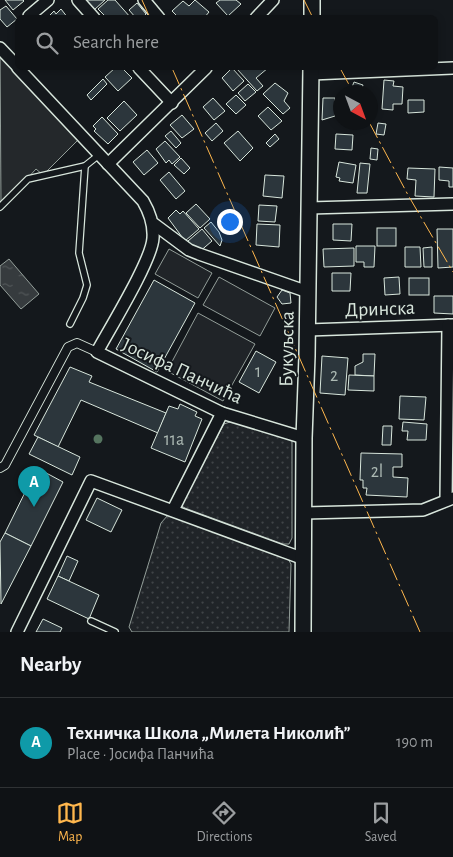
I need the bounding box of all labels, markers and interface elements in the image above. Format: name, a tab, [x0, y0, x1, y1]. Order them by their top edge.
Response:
search box	[15, 15, 438, 70]
icon: search	[33, 29, 61, 57]
text: Search here	[73, 33, 159, 52]
north arrow	[333, 85, 378, 130]
your location	[217, 209, 243, 235]
street label: Дринска	[345, 298, 415, 320]
street label: Букуљска	[276, 311, 298, 387]
street label: Јосифа Панчића	[118, 334, 246, 408]
house number: 1	[255, 363, 261, 381]
house number: 2	[330, 367, 338, 385]
house number: 11a	[164, 431, 184, 449]
house number: 2l	[371, 463, 383, 481]
pin: A	[18, 466, 50, 507]
text: Nearby	[20, 654, 81, 675]
text: Техничка Школа „Милета Николић”	[67, 724, 351, 743]
text: A	[31, 734, 41, 750]
text: 190 m	[396, 734, 433, 750]
text: Place · Јосифа Панчића	[67, 746, 214, 762]
tab: Map	[56, 799, 84, 846]
tab: Directions	[197, 799, 252, 846]
tab: Saved	[365, 799, 397, 846]

